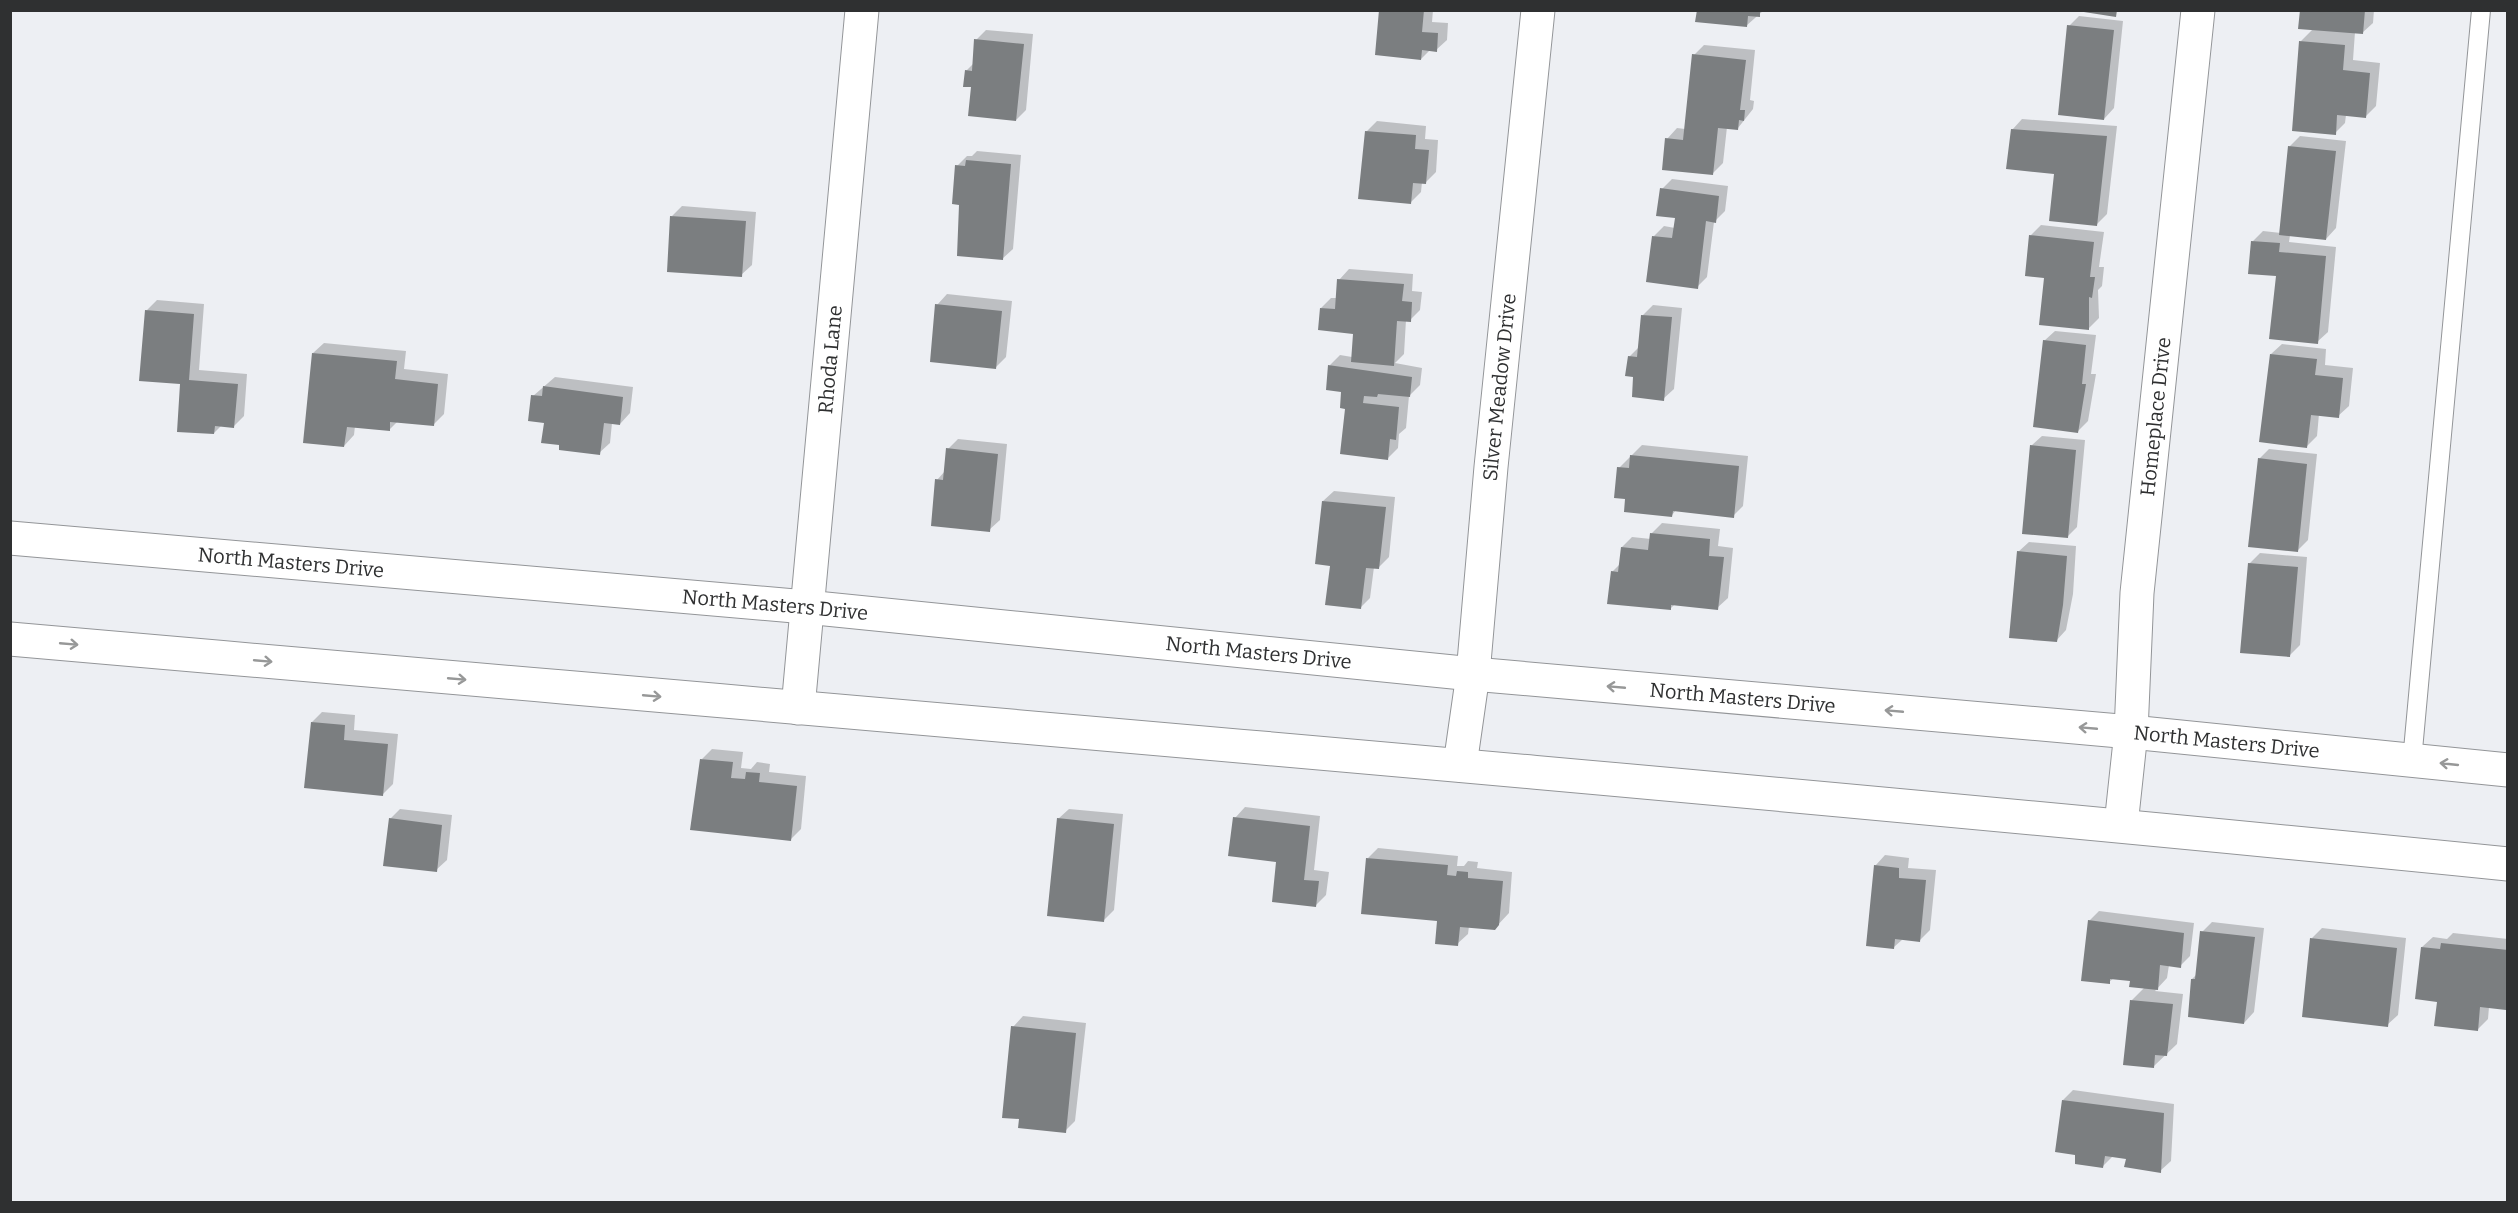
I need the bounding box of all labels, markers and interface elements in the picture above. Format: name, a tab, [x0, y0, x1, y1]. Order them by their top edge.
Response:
street label: Silver Meadow Drive	[1478, 292, 1521, 482]
street label: Rhoda Lane	[813, 304, 847, 415]
street label: Homeplace Drive	[2135, 336, 2176, 497]
street label: North Masters Drive	[197, 542, 385, 582]
street label: North Masters Drive	[681, 584, 869, 625]
street label: North Masters Drive	[1165, 631, 1353, 674]
one-way arrow	[58, 639, 78, 650]
one-way arrow	[253, 656, 272, 667]
one-way arrow	[447, 673, 467, 684]
street label: North Masters Drive	[1649, 678, 1837, 718]
one-way arrow	[1606, 681, 1626, 692]
one-way arrow	[641, 691, 661, 702]
one-way arrow	[1884, 705, 1904, 716]
street label: North Masters Drive	[2132, 720, 2321, 763]
one-way arrow	[2079, 722, 2099, 733]
one-way arrow	[2440, 758, 2460, 769]

